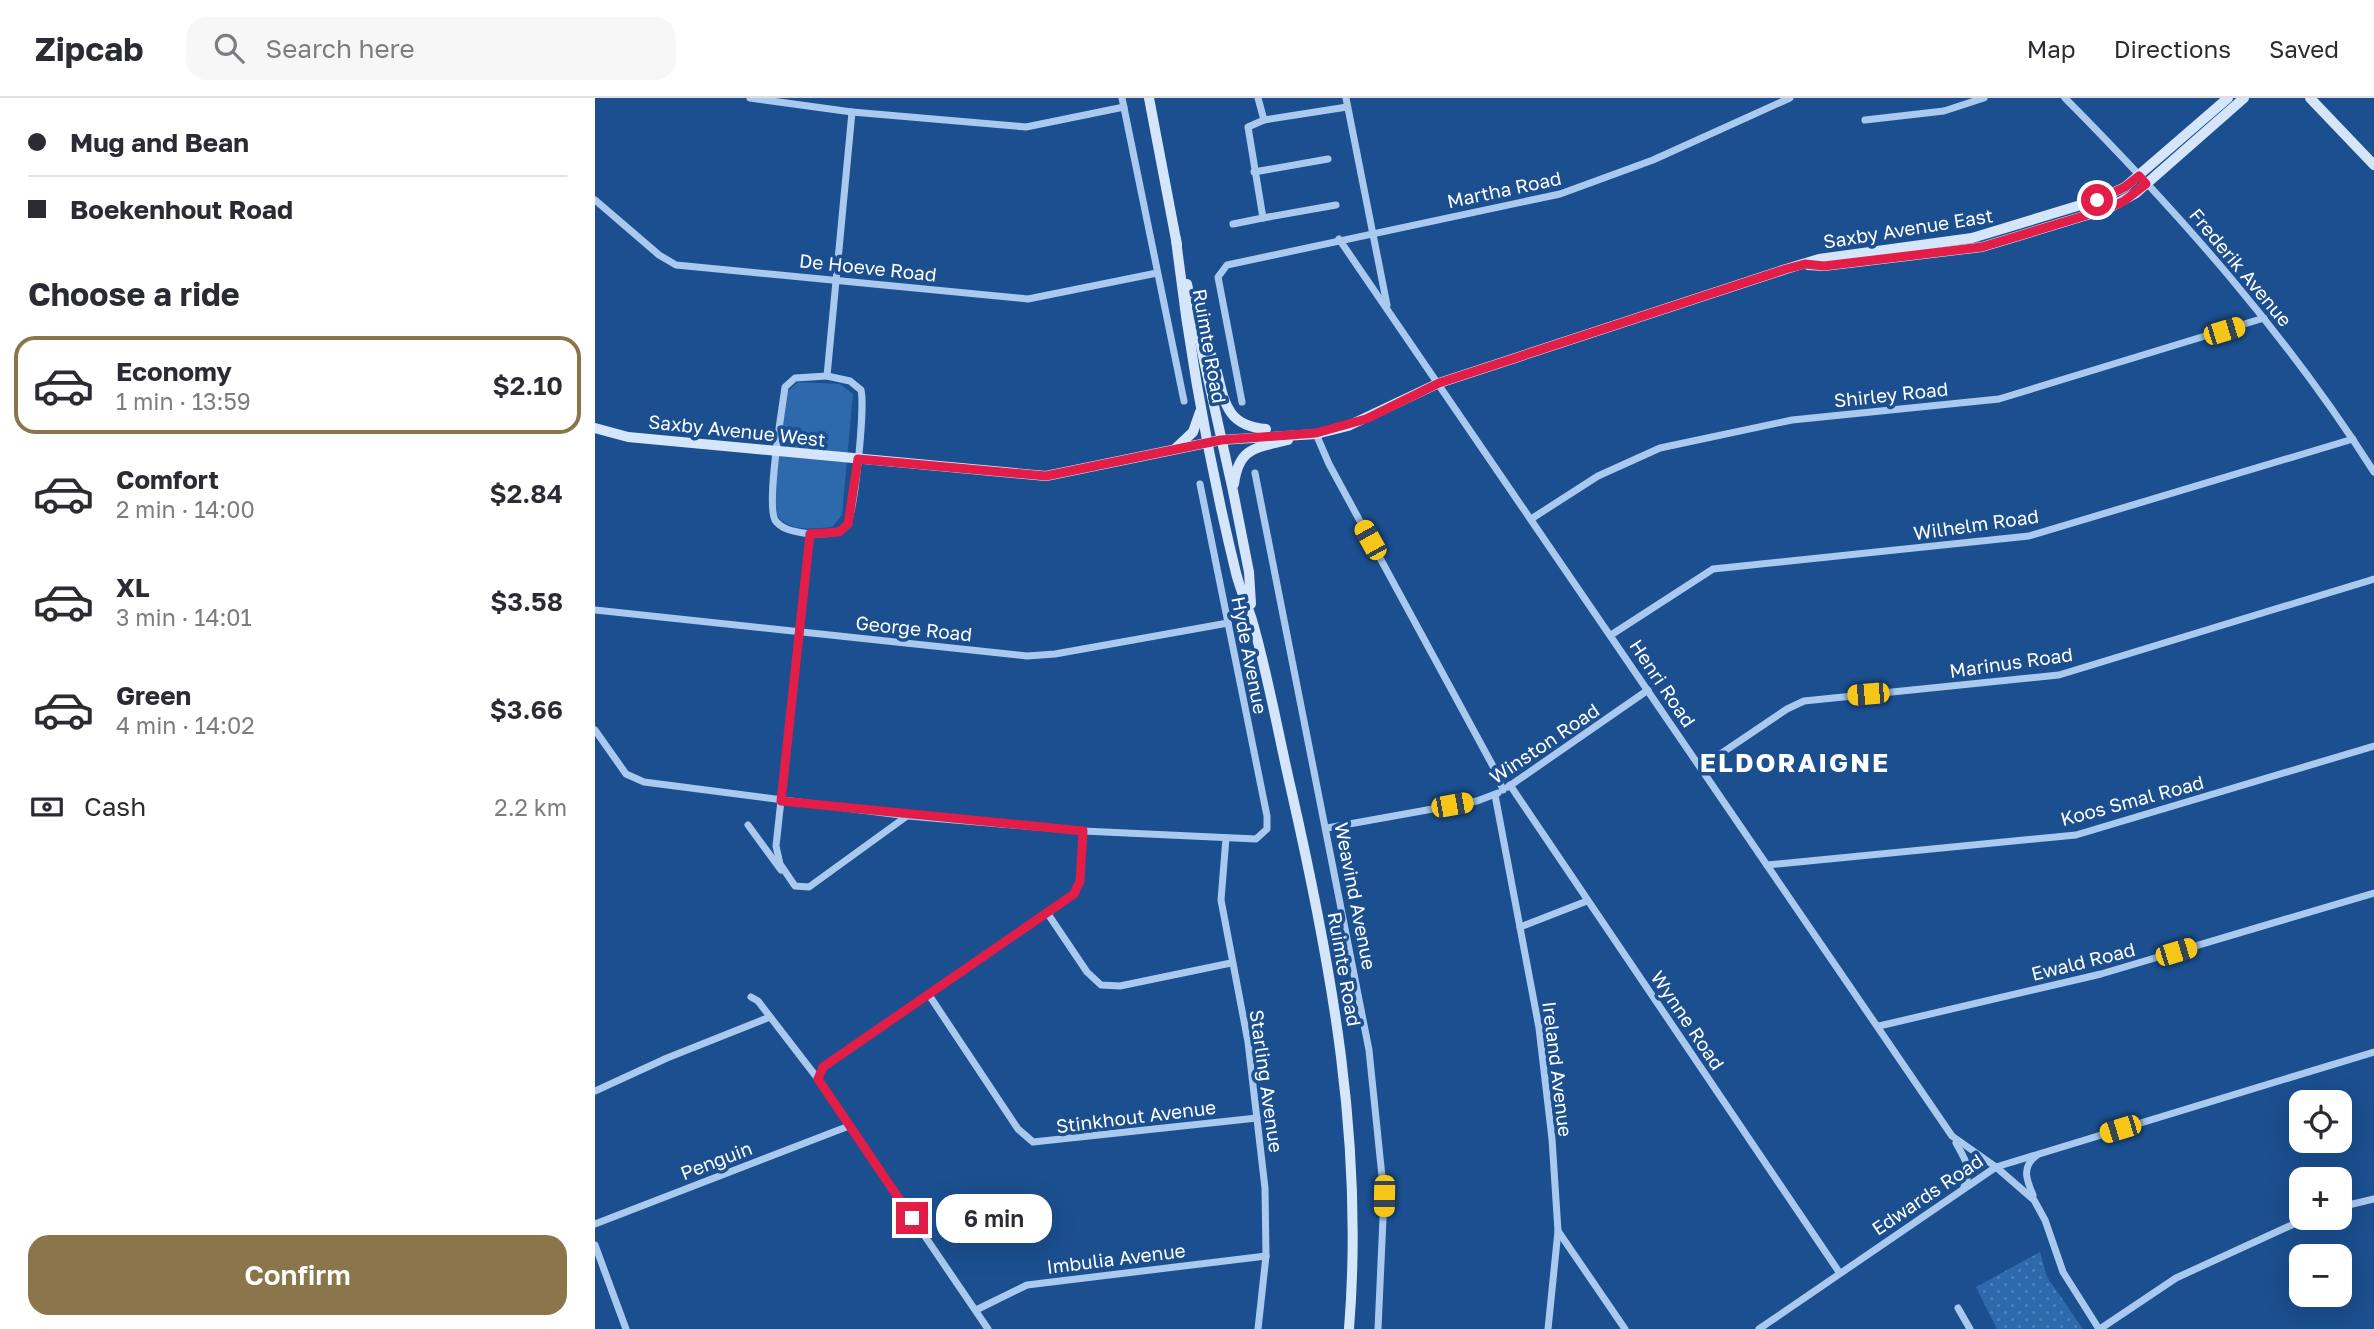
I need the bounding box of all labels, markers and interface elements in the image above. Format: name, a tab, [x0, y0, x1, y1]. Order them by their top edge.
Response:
search box	[186, 17, 676, 80]
text: Zipcab	[35, 29, 144, 68]
icon: search	[210, 29, 248, 67]
text: Search here	[266, 33, 415, 64]
text: Map	[2027, 34, 2076, 63]
text: Directions	[2114, 34, 2231, 63]
text: Saved	[2269, 34, 2339, 63]
text: Mug and Bean	[70, 127, 249, 158]
street label: Martha Road	[1445, 166, 1563, 212]
route start	[2081, 184, 2113, 216]
text: Boekenhout Road	[70, 194, 293, 225]
street label: Saxby Avenue East	[1821, 203, 1995, 253]
street label: Frederik Avenue	[2185, 203, 2297, 331]
street label: De Hoeve Road	[798, 248, 938, 286]
text: Choose a ride	[28, 275, 240, 313]
street label: Ruimte Road	[1189, 287, 1231, 405]
car	[2201, 315, 2248, 347]
icon: car	[32, 354, 95, 417]
text: Economy	[116, 356, 232, 387]
text: $2.10	[493, 370, 563, 401]
street label: Shirley Road	[1833, 377, 1949, 411]
text: 1 min · 13:59	[116, 387, 251, 415]
street label: Saxby Avenue West	[647, 409, 827, 451]
icon: car	[32, 462, 95, 525]
text: Comfort	[116, 464, 219, 495]
text: $2.84	[490, 478, 563, 509]
text: 2 min · 14:00	[116, 495, 255, 523]
street label: Wilhelm Road	[1912, 504, 2040, 544]
car	[1351, 517, 1390, 563]
icon: car	[32, 570, 95, 633]
text: XL	[116, 572, 150, 603]
text: $3.58	[490, 586, 563, 617]
street label: Hyde Avenue	[1227, 594, 1273, 716]
text: 3 min · 14:01	[116, 603, 252, 631]
street label: George Road	[855, 610, 973, 646]
street label: Henri Road	[1625, 635, 1701, 731]
street label: Marinus Road	[1948, 642, 2074, 682]
icon: car	[32, 678, 95, 741]
text: Green	[116, 680, 191, 711]
car	[1847, 682, 1890, 706]
text: $3.66	[490, 694, 563, 725]
street label: Winston Road	[1485, 698, 1603, 788]
text: 4 min · 14:02	[116, 711, 255, 739]
district label: ELDORAIGNE	[1700, 747, 1890, 778]
street label: Koos Smal Road	[2058, 770, 2206, 830]
icon: cash	[28, 788, 66, 826]
text: Cash	[84, 791, 146, 822]
car	[1430, 791, 1475, 819]
text: 2.2 km	[494, 793, 567, 821]
street label: Weavind Avenue	[1330, 820, 1382, 972]
street label: Ruimte Road	[1324, 910, 1366, 1028]
car	[2153, 936, 2200, 968]
street label: Ewald Road	[2029, 937, 2137, 985]
street label: Wynne Road	[1646, 966, 1730, 1074]
street label: Ireland Avenue	[1538, 1000, 1578, 1138]
street label: Starling Avenue	[1246, 1008, 1288, 1154]
map controls	[2289, 1090, 2352, 1307]
button: locate	[2289, 1090, 2352, 1153]
street label: Stinkhout Avenue	[1055, 1095, 1217, 1137]
car	[2097, 1113, 2144, 1145]
street label: Penguin	[677, 1136, 755, 1184]
street label: Edwards Road	[1867, 1148, 1987, 1240]
button: +	[2289, 1167, 2352, 1230]
car	[1374, 1175, 1395, 1217]
callout: 6 min	[937, 1194, 1052, 1242]
route end	[896, 1202, 928, 1234]
text: 6 min	[964, 1204, 1024, 1232]
button: Confirm	[28, 1235, 567, 1315]
street label: Imbulia Avenue	[1045, 1238, 1187, 1278]
button: −	[2289, 1244, 2352, 1307]

